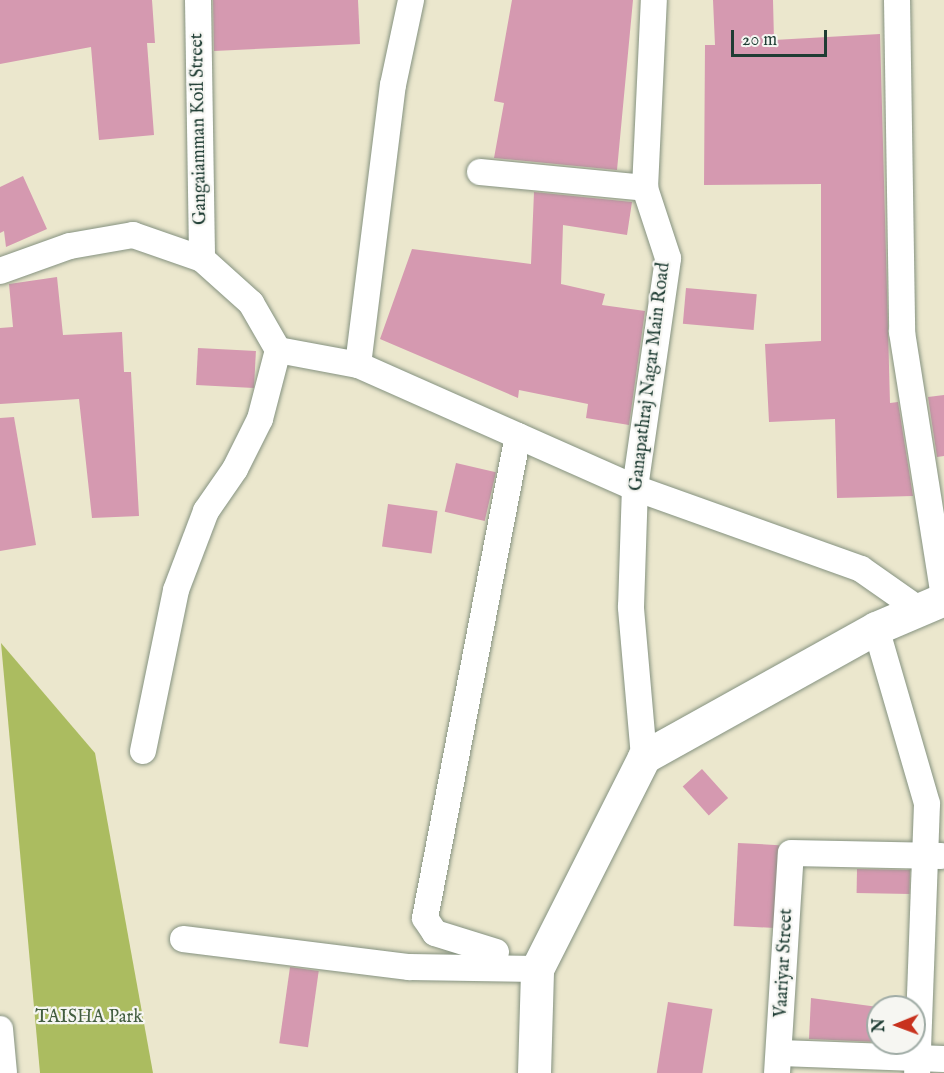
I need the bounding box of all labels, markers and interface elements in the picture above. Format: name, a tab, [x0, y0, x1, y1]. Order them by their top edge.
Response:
scale bar	[734, 18, 830, 56]
text: 20 m	[742, 29, 777, 52]
street label: Gangaiamman Koil Street	[188, 33, 212, 225]
street label: Ganapathraj Nagar Main Road	[626, 262, 676, 492]
street label: Vaariyar Street	[771, 908, 799, 1018]
north arrow	[866, 995, 926, 1055]
park label: TAISHA Park	[35, 1007, 143, 1029]
text: N	[870, 1018, 890, 1032]

